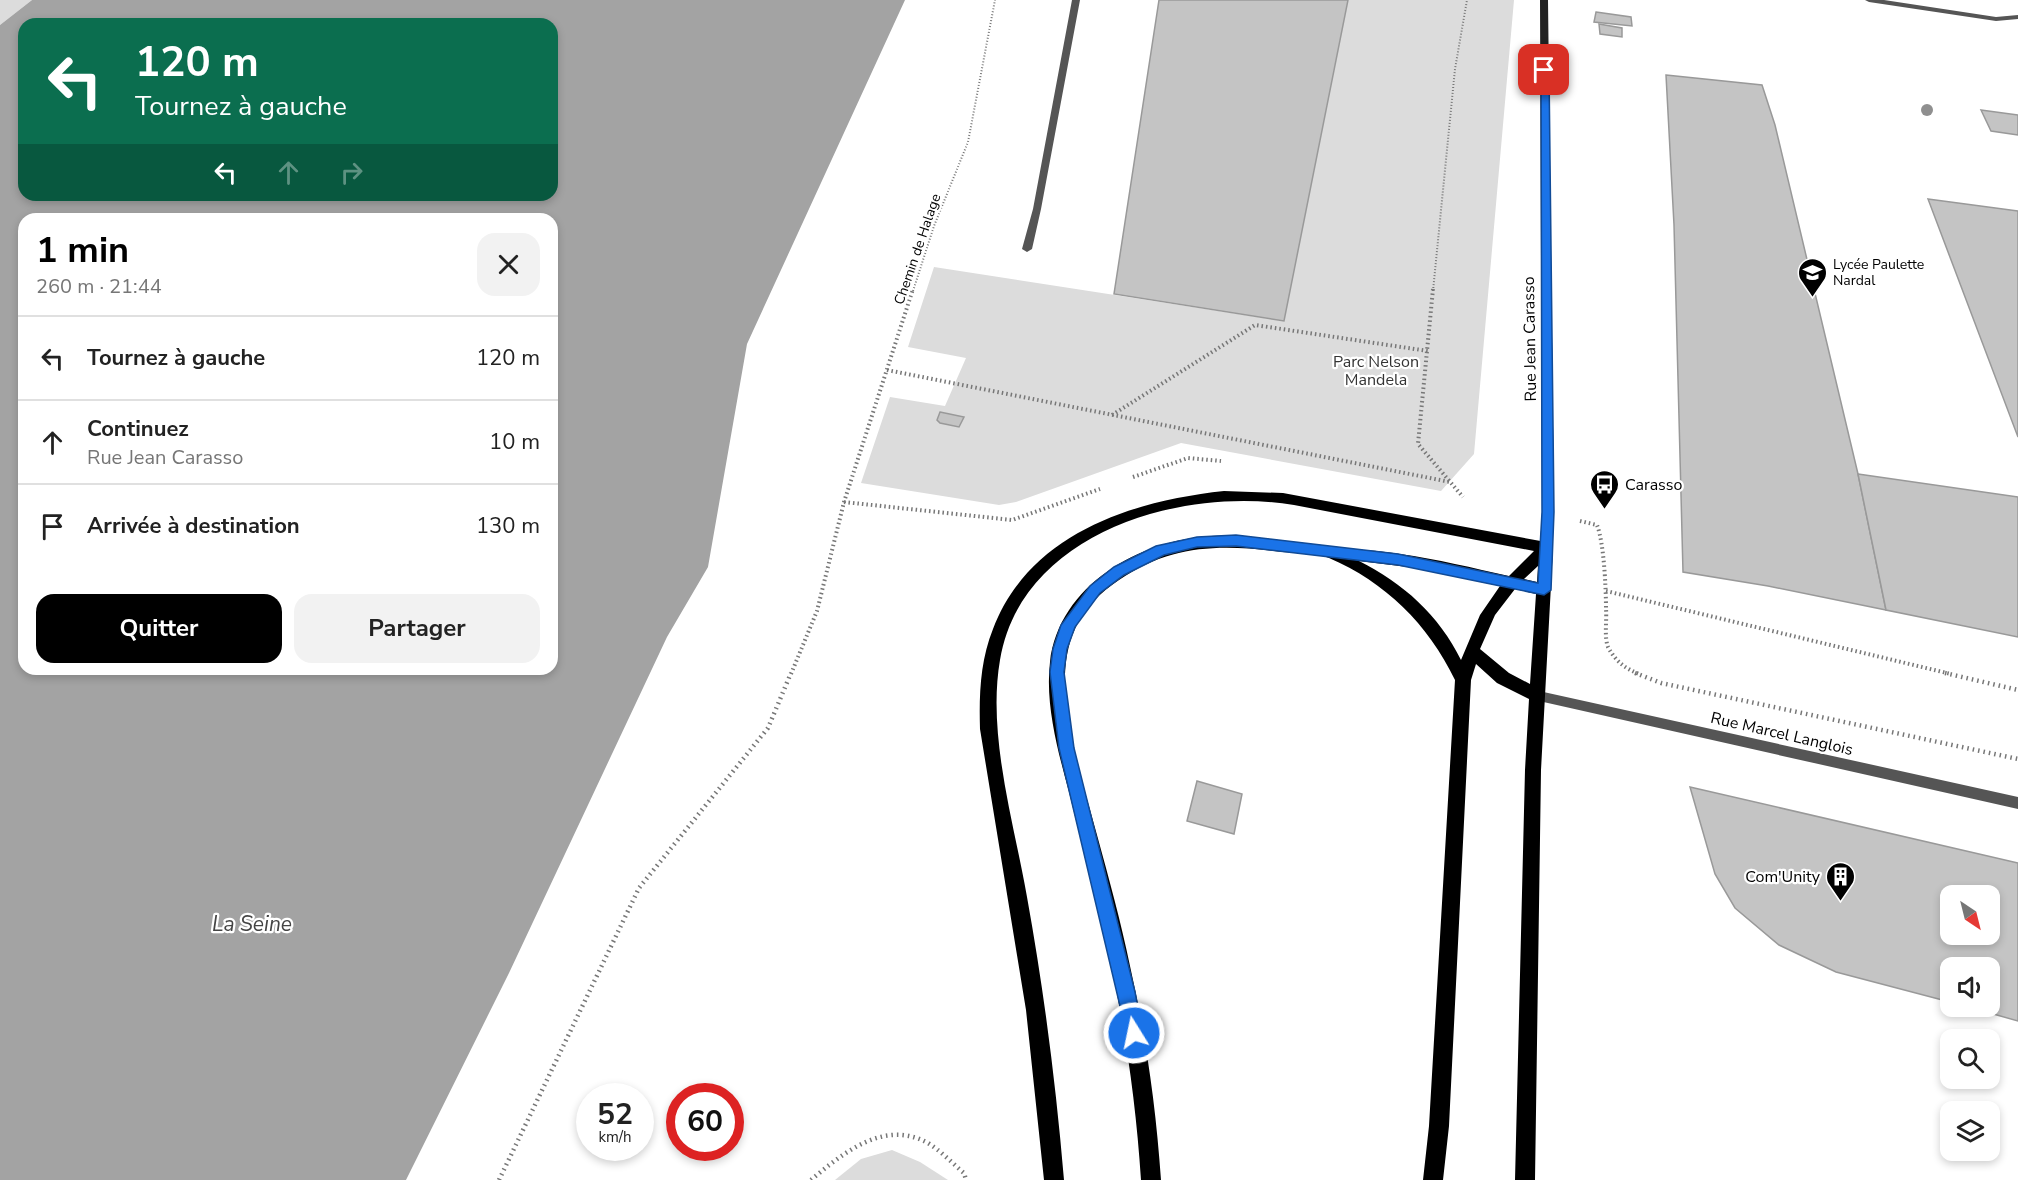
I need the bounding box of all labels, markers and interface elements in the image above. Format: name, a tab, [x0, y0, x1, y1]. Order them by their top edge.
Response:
text: 120 m	[135, 34, 259, 91]
icon: left	[36, 42, 114, 120]
pin	[1518, 44, 1569, 95]
icon: arrive	[1527, 53, 1560, 86]
text: Tournez à gauche	[135, 88, 347, 125]
icon: left	[209, 156, 242, 189]
icon: ahead	[272, 156, 305, 189]
icon: right	[335, 156, 368, 189]
street label: Chemin de Halage	[890, 191, 945, 307]
text: 1 min	[36, 226, 129, 275]
button: close	[477, 233, 540, 296]
place label: Lycée Paulette Nardal	[1833, 255, 1924, 290]
school or university icon: Lycée Paulette Nardal	[1796, 256, 1828, 298]
text: 260 m · 21:44	[36, 273, 162, 300]
street label: Rue Jean Carasso	[1518, 276, 1542, 402]
icon: left	[36, 342, 69, 375]
text: Tournez à gauche	[87, 343, 265, 373]
text: 120 m	[476, 343, 540, 373]
park label: Parc Nelson Mandela	[1333, 351, 1419, 391]
text: Continuez	[87, 414, 189, 444]
icon: ahead	[36, 426, 69, 459]
text: 10 m	[489, 427, 540, 457]
text: Rue Jean Carasso	[87, 444, 243, 471]
bus stop icon: Carasso	[1588, 468, 1620, 510]
place label: Carasso	[1625, 474, 1683, 496]
icon: arrive	[36, 510, 69, 543]
text: Arrivée à destination	[87, 511, 300, 541]
text: 130 m	[476, 511, 540, 541]
button: Quitter	[36, 594, 282, 663]
button: Partager	[294, 594, 540, 663]
street label: Rue Marcel Langlois	[1709, 707, 1855, 761]
building icon: Com'Unity	[1825, 860, 1857, 902]
place label: Com'Unity	[1745, 866, 1821, 888]
north arrow	[1940, 885, 2000, 945]
map controls	[1940, 885, 2000, 1161]
water label: La Seine	[212, 910, 292, 938]
button: sound	[1940, 957, 2000, 1017]
position arrow	[1102, 1001, 1166, 1065]
button: search	[1940, 1029, 2000, 1089]
speed limit sign: 60	[666, 1083, 744, 1161]
text: 52	[597, 1094, 633, 1135]
button: layers	[1940, 1101, 2000, 1161]
text: km/h	[598, 1127, 632, 1147]

